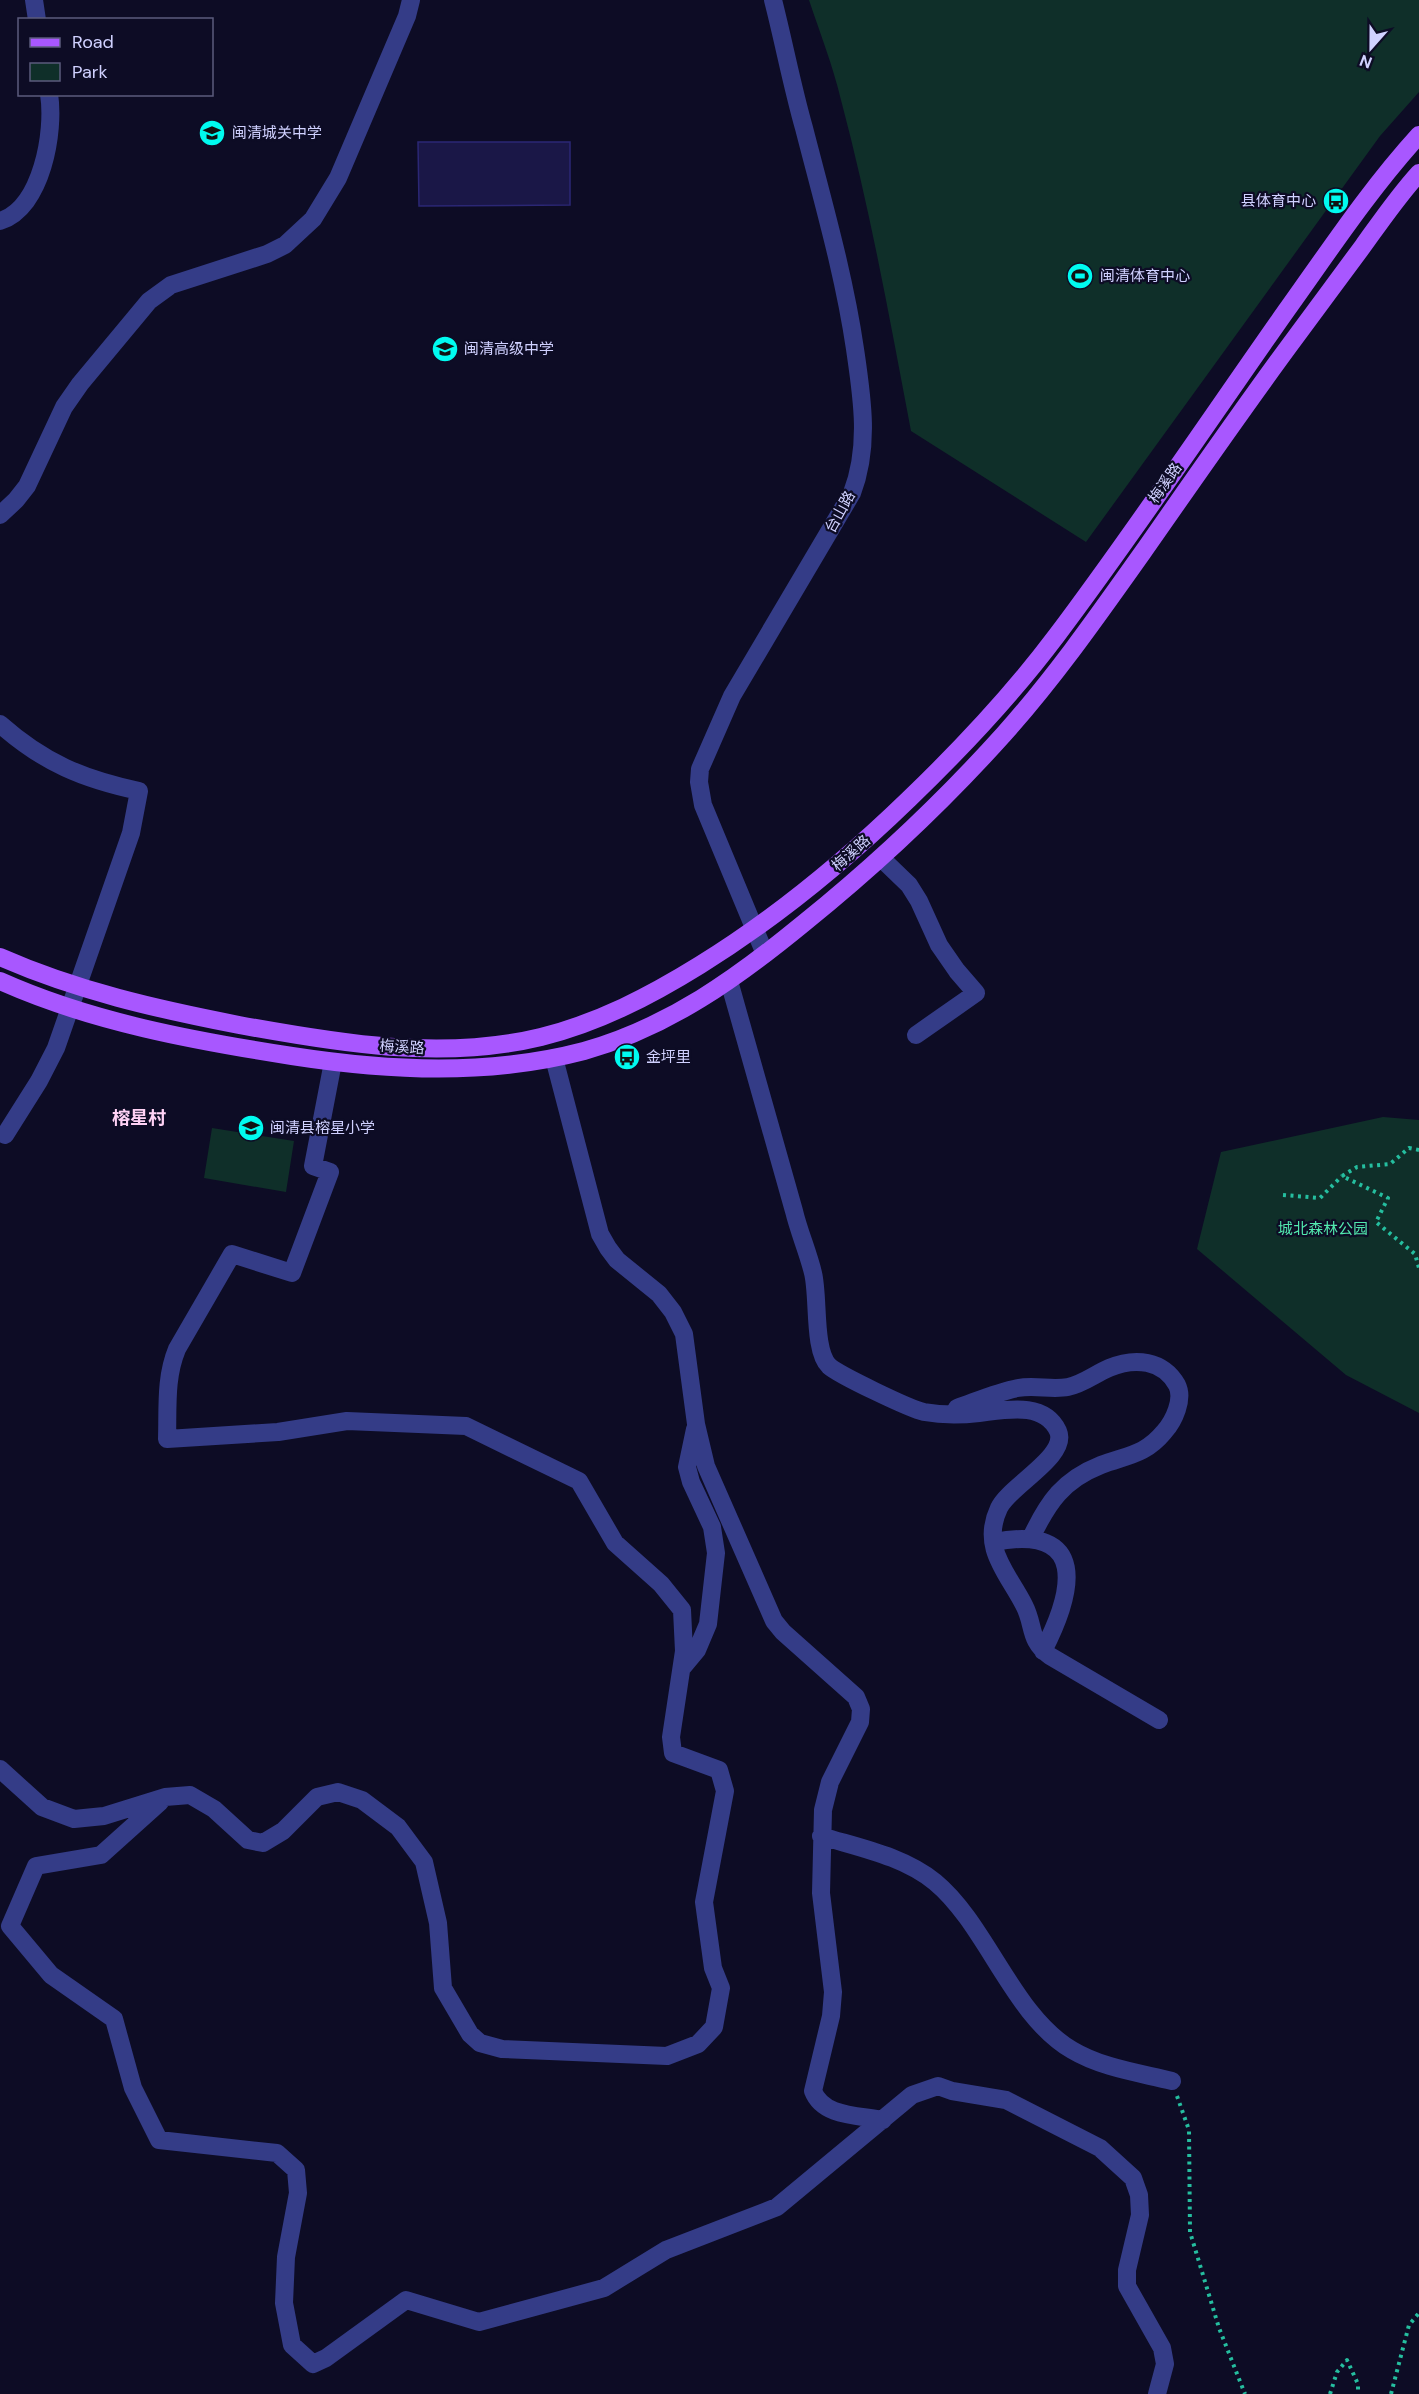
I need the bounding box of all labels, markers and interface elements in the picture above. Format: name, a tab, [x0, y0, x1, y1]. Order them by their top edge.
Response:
legend	[18, 18, 213, 96]
north arrow	[1341, 18, 1401, 78]
text: Road	[72, 30, 114, 54]
text: N	[1357, 50, 1375, 73]
text: Park	[72, 60, 108, 84]
school or university icon: 闽清城关中学	[197, 118, 227, 148]
place label: 闽清城关中学	[232, 123, 322, 143]
bus stop icon: 县体育中心	[1321, 186, 1351, 216]
place label: 县体育中心	[1241, 191, 1316, 211]
sports icon: 闽清体育中心	[1065, 261, 1095, 291]
place label: 闽清体育中心	[1100, 266, 1190, 286]
school or university icon: 闽清高级中学	[430, 334, 460, 364]
place label: 闽清高级中学	[464, 339, 554, 359]
street label: 梅溪路	[1144, 459, 1186, 507]
street label: 台山路	[820, 487, 860, 537]
street label: 梅溪路	[828, 831, 874, 875]
street label: 梅溪路	[379, 1036, 425, 1058]
bus stop icon: 金坪里	[612, 1042, 642, 1072]
place label: 金坪里	[646, 1047, 691, 1067]
district label: 榕星村	[112, 1106, 166, 1130]
school or university icon: 闽清县榕星小学	[236, 1113, 266, 1143]
place label: 闽清县榕星小学	[270, 1118, 375, 1138]
park label: 城北森林公园	[1278, 1219, 1368, 1239]

